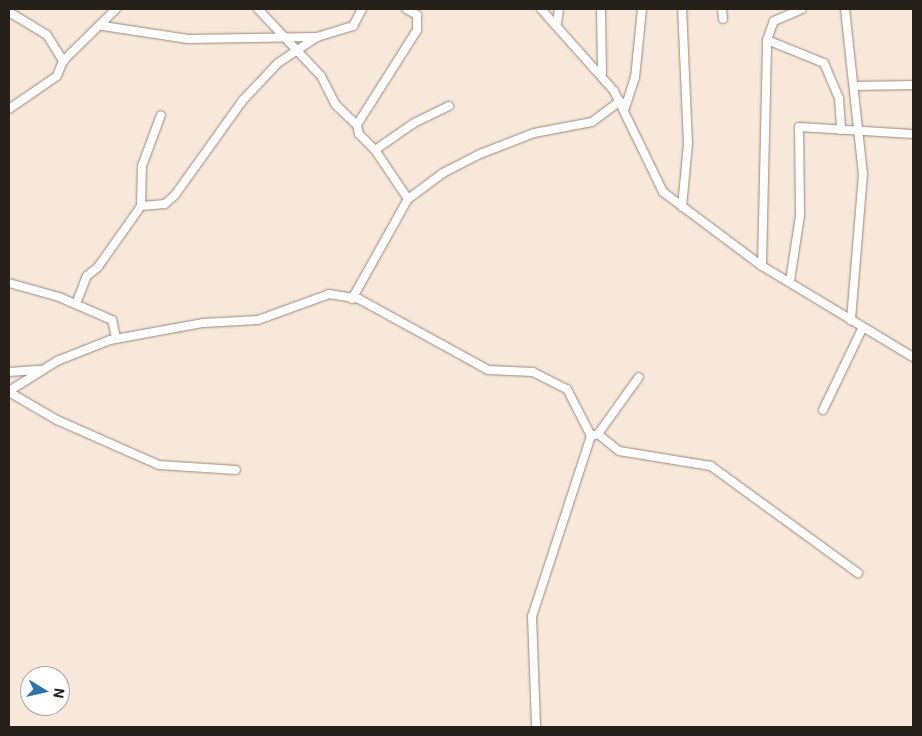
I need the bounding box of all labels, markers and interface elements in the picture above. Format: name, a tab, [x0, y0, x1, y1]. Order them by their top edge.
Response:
north arrow	[20, 666, 70, 716]
text: N	[50, 687, 68, 699]

